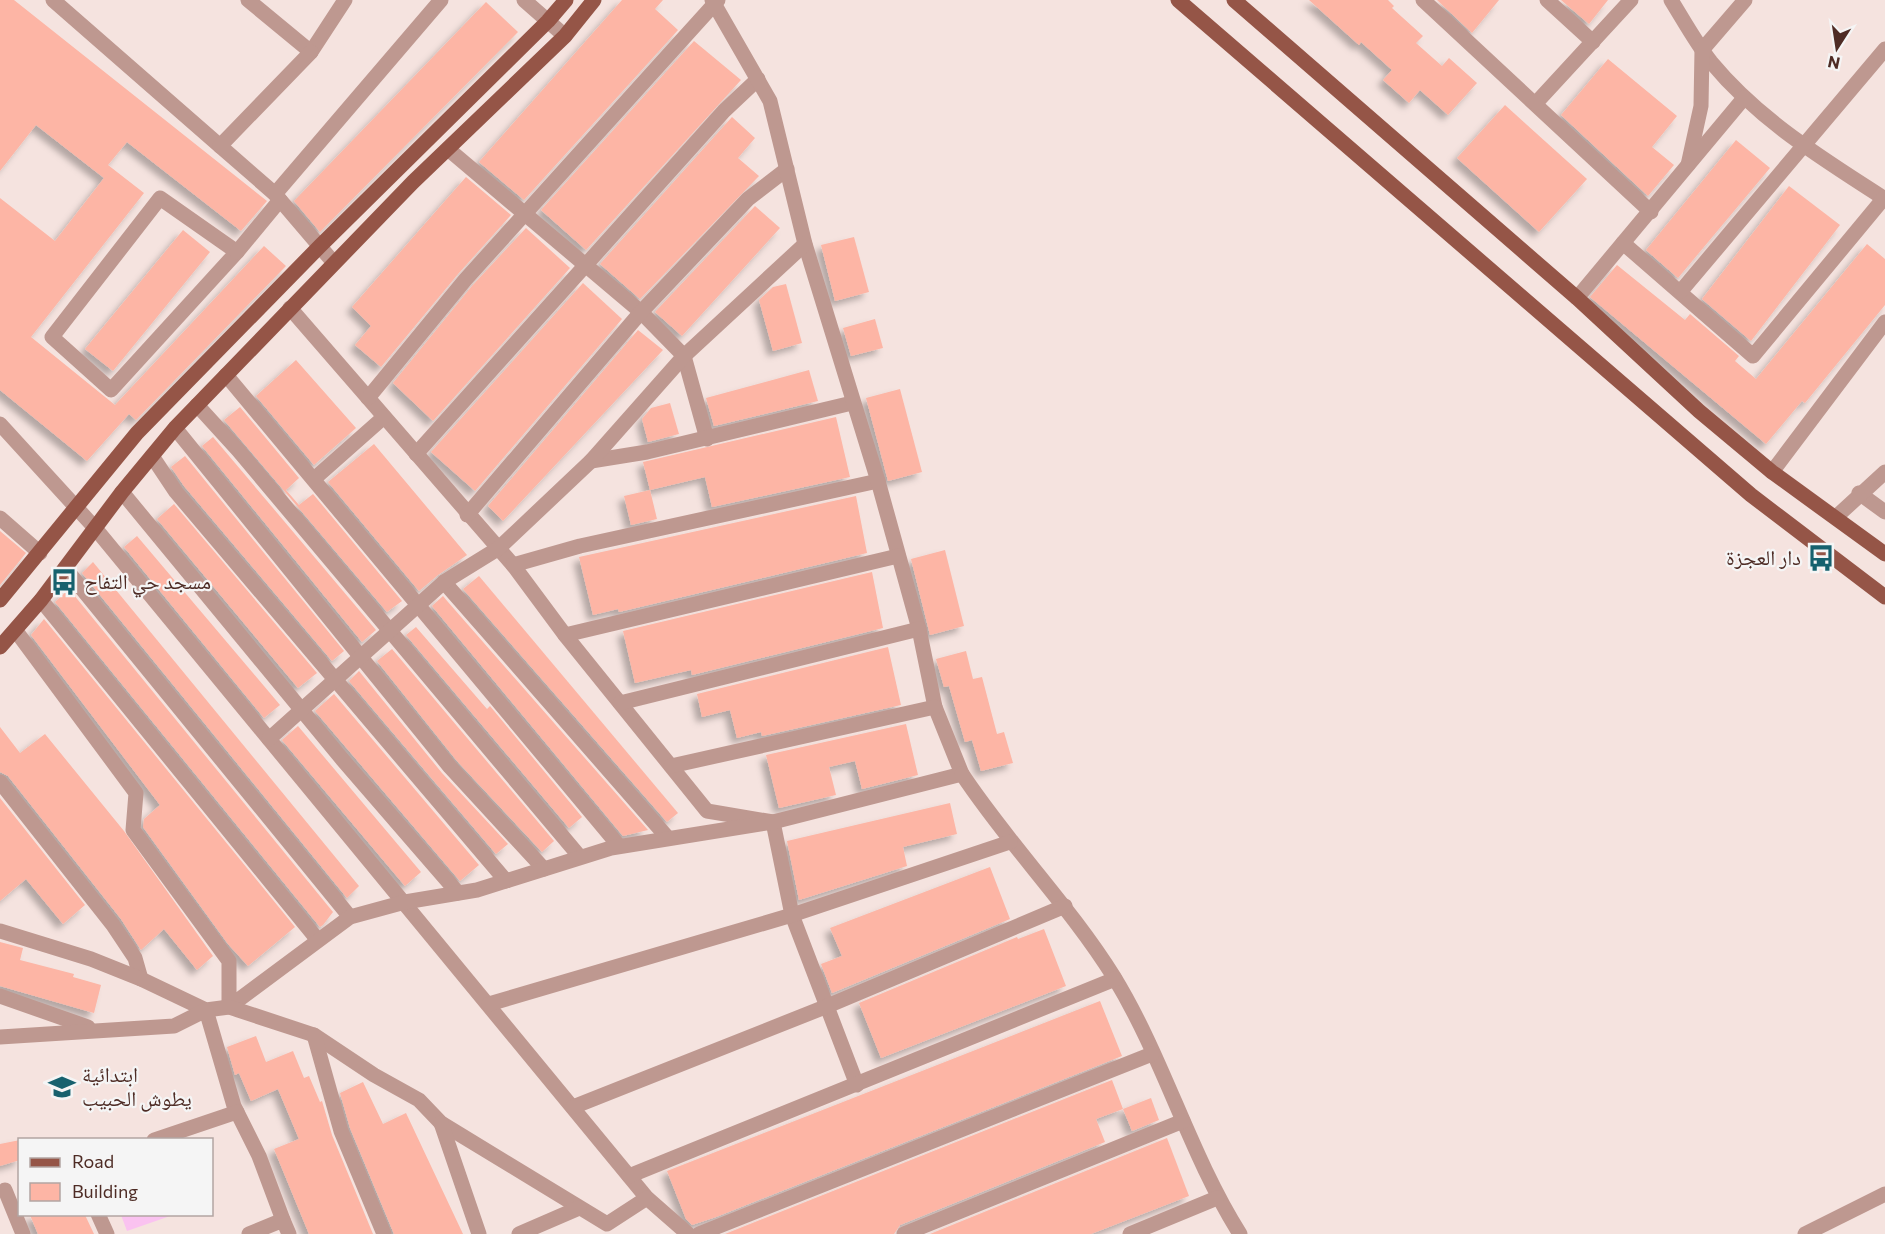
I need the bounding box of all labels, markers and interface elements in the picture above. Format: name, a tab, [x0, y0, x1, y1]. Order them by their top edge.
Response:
north arrow	[1807, 18, 1867, 78]
text: N	[1826, 53, 1842, 74]
bus stop icon: دار العجزة	[1806, 543, 1836, 573]
place label: دار العجزة	[1726, 544, 1801, 569]
bus stop icon: مسجد حي التفاح	[49, 567, 79, 597]
place label: مسجد حي التفاح	[84, 568, 211, 598]
place label: ابتدائية يطوش الحبيب	[82, 1061, 192, 1112]
school or university icon: ابتدائية يطوش الحبيب	[47, 1072, 77, 1102]
legend	[18, 1138, 213, 1216]
text: Road	[72, 1150, 114, 1172]
text: Building	[72, 1180, 138, 1202]

